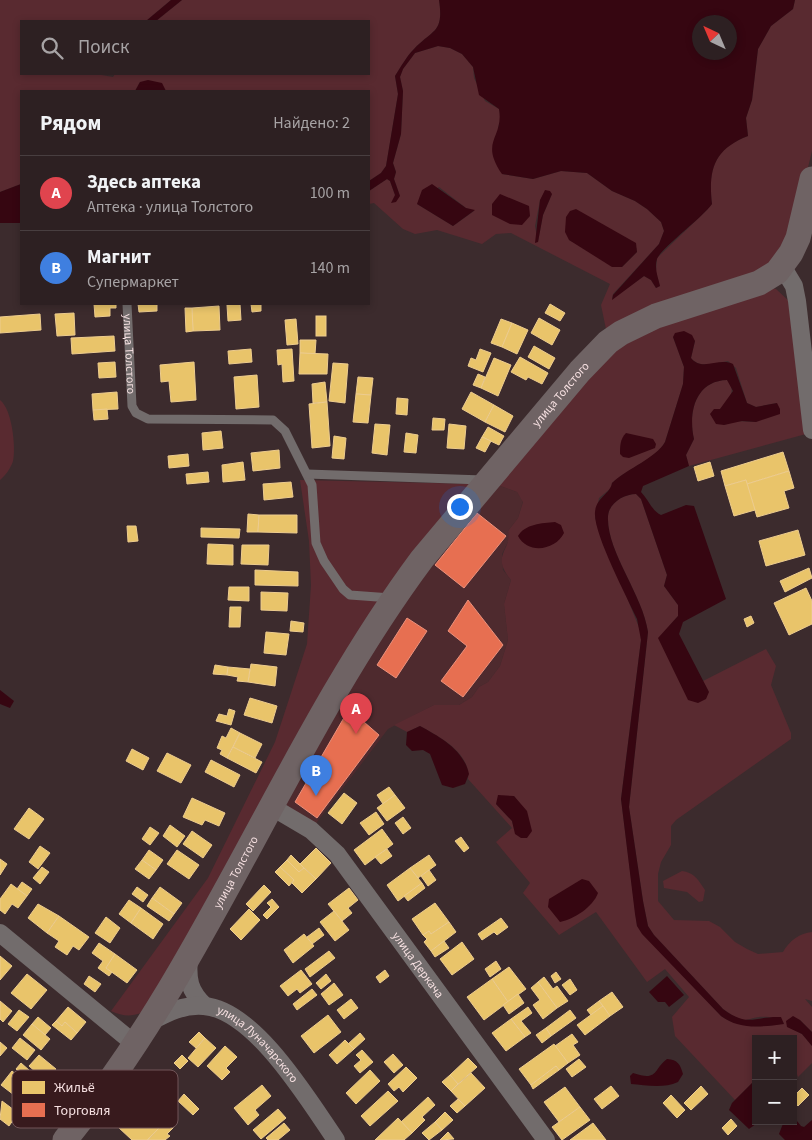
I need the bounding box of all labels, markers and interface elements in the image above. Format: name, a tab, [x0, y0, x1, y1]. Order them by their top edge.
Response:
north arrow	[692, 15, 737, 60]
search box	[20, 20, 370, 75]
icon: search	[38, 34, 66, 62]
text: Поиск	[78, 34, 129, 61]
text: Рядом	[40, 108, 101, 138]
text: Найдено: 2	[273, 112, 350, 134]
text: Здесь аптека	[87, 169, 201, 196]
text: A	[51, 182, 61, 204]
text: 100 m	[310, 182, 350, 204]
text: Аптека · улица Толстого	[87, 196, 253, 218]
text: Магнит	[87, 244, 151, 271]
text: B	[51, 257, 61, 279]
text: 140 m	[310, 257, 350, 279]
text: Супермаркет	[87, 271, 179, 293]
street label: улица Толстого	[119, 313, 140, 395]
street label: улица Толстого	[528, 358, 593, 431]
your location	[447, 494, 473, 520]
pin: A	[340, 693, 372, 734]
pin: B	[300, 755, 332, 796]
street label: улица Толстого	[209, 833, 262, 912]
street label: улица Деркача	[388, 928, 448, 1002]
street label: улица Луначарского	[214, 1001, 302, 1086]
map controls	[752, 1035, 797, 1125]
button: +	[752, 1035, 797, 1080]
legend	[12, 1070, 178, 1128]
text: Жильё	[54, 1078, 95, 1098]
button: −	[752, 1080, 797, 1125]
text: Торговля	[54, 1101, 110, 1121]

